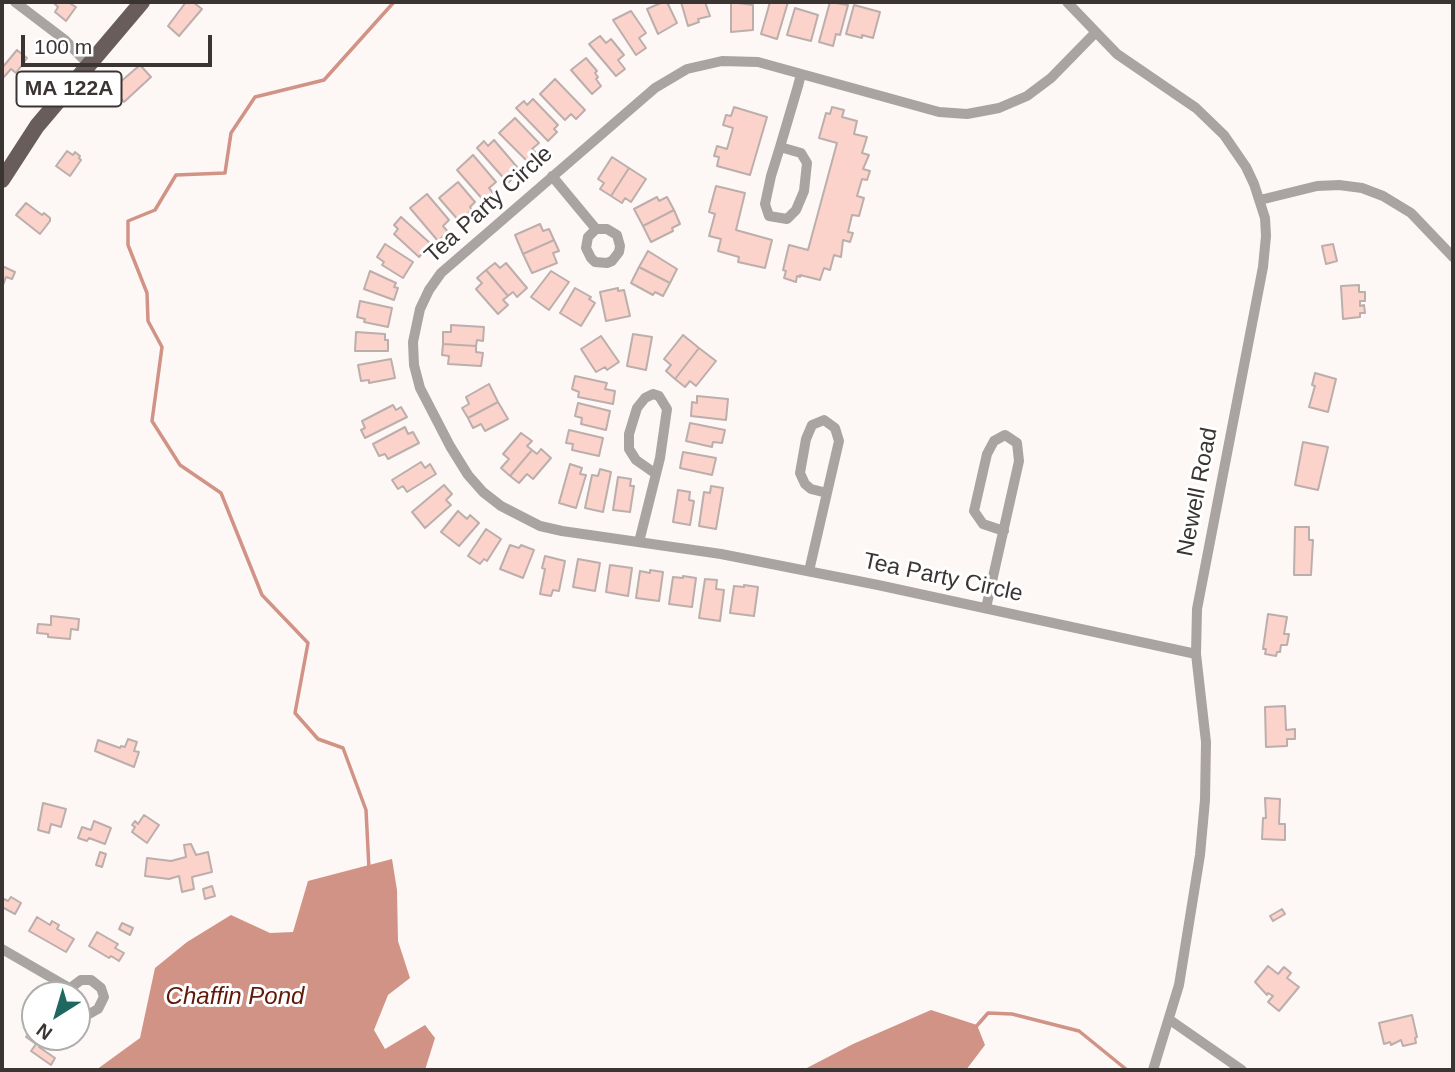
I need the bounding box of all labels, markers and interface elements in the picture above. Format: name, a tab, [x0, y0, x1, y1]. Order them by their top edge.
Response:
scale bar	[24, 21, 215, 65]
text: 100 m	[34, 35, 92, 58]
road number: MA 122A	[17, 72, 122, 106]
street label: Tea Party Circle	[419, 140, 559, 270]
street label: Newell Road	[1172, 425, 1224, 559]
street label: Tea Party Circle	[861, 548, 1025, 608]
north arrow	[21, 981, 91, 1051]
water label: Chaffin Pond	[166, 983, 304, 1011]
text: N	[32, 1019, 56, 1044]

